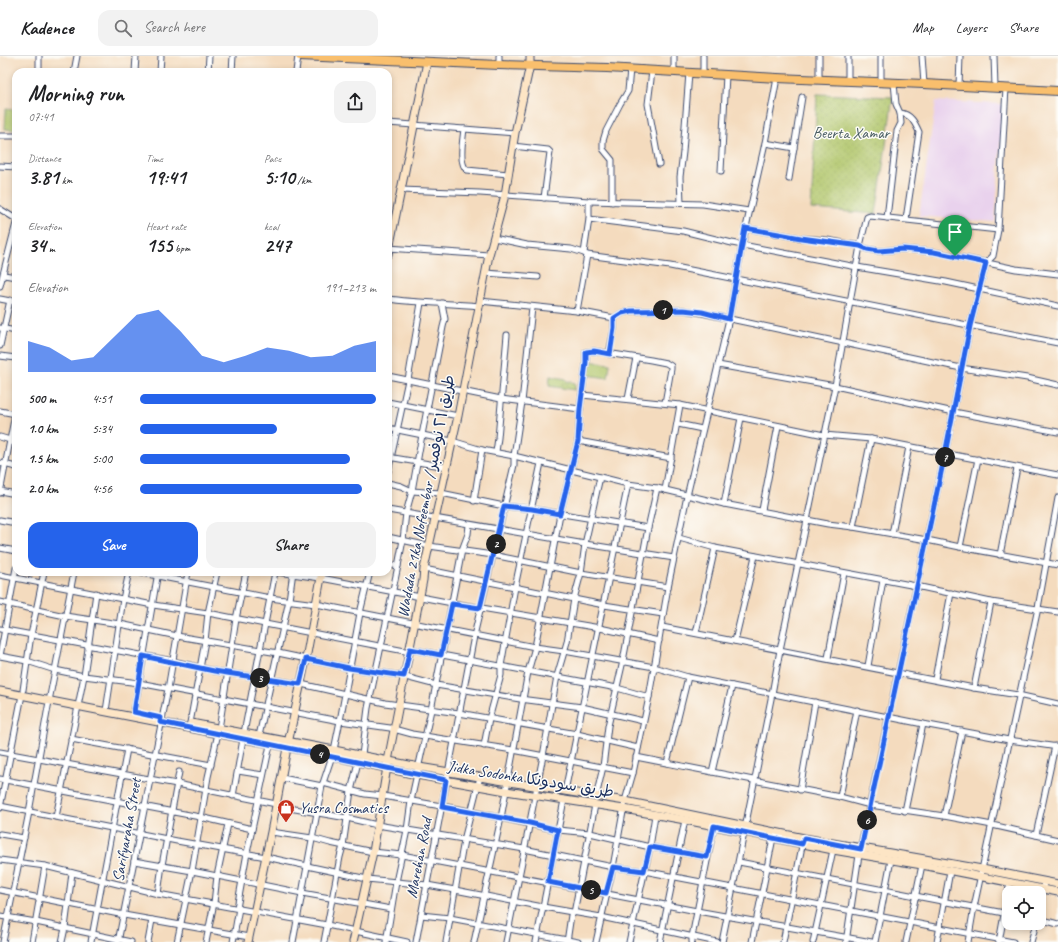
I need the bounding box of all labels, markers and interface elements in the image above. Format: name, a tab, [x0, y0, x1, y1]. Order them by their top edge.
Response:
search box	[98, 10, 378, 46]
text: Kadence	[20, 16, 74, 40]
icon: search	[112, 17, 134, 39]
text: Search here	[144, 18, 205, 37]
text: Map	[912, 19, 934, 36]
text: Layers	[956, 19, 987, 36]
text: Share	[1009, 19, 1038, 36]
text: Morning run	[28, 80, 124, 108]
button: share	[334, 81, 376, 123]
text: 07:41	[28, 109, 54, 125]
park label: Beerta Xamar	[813, 123, 892, 143]
text: Distance	[28, 151, 61, 165]
text: Time	[146, 151, 163, 165]
text: Pace	[264, 151, 281, 165]
text: 3.81	[28, 165, 59, 190]
text: 19:41	[146, 165, 186, 190]
text: 5:10	[264, 165, 295, 190]
text: km	[59, 173, 72, 187]
text: /km	[295, 173, 312, 187]
pin	[938, 215, 972, 256]
text: Elevation	[28, 219, 62, 233]
text: Heart rate	[146, 219, 186, 233]
text: kcal	[264, 219, 279, 233]
icon: arrive	[944, 221, 966, 243]
text: 34	[28, 233, 46, 258]
text: 155	[146, 233, 172, 258]
text: 247	[264, 233, 291, 258]
text: m	[46, 241, 55, 255]
text: bpm	[172, 241, 190, 255]
text: Elevation	[28, 280, 68, 296]
text: 191–213 m	[325, 280, 376, 296]
pin: 1	[653, 300, 673, 320]
text: 1	[661, 303, 665, 317]
street label: Wadada 21ka Nofeembar / طريق ٢١ نوفمبر	[393, 373, 459, 619]
text: 500 m	[28, 391, 56, 407]
text: 4:51	[92, 391, 112, 407]
text: 1.0 km	[28, 421, 58, 437]
text: 5:34	[92, 421, 112, 437]
pin: 7	[935, 447, 955, 467]
text: 7	[943, 450, 947, 464]
text: 1.5 km	[28, 451, 58, 467]
text: 5:00	[92, 451, 112, 467]
text: 2.0 km	[28, 481, 58, 497]
text: 4:56	[92, 481, 112, 497]
button: Save	[28, 522, 198, 568]
button: Share	[206, 522, 376, 568]
pin: 2	[486, 534, 506, 554]
text: 2	[494, 537, 498, 551]
pin: 3	[250, 668, 270, 688]
text: 3	[258, 671, 262, 685]
pin: 4	[310, 744, 330, 764]
text: 4	[318, 747, 322, 761]
street label: Jidka Sodonka طريق سودونكا	[446, 756, 615, 802]
street label: Sarifyaraha Street	[108, 775, 146, 883]
shop icon: Yusra Cosmatics	[276, 798, 296, 823]
place label: Yusra Cosmatics	[299, 798, 390, 818]
pin: 6	[857, 810, 877, 830]
text: 6	[864, 813, 870, 827]
street label: Marehan Road	[401, 814, 437, 900]
pin: 5	[581, 880, 601, 900]
text: 5	[589, 883, 593, 897]
map controls	[1002, 886, 1046, 930]
button: locate	[1002, 886, 1046, 930]

